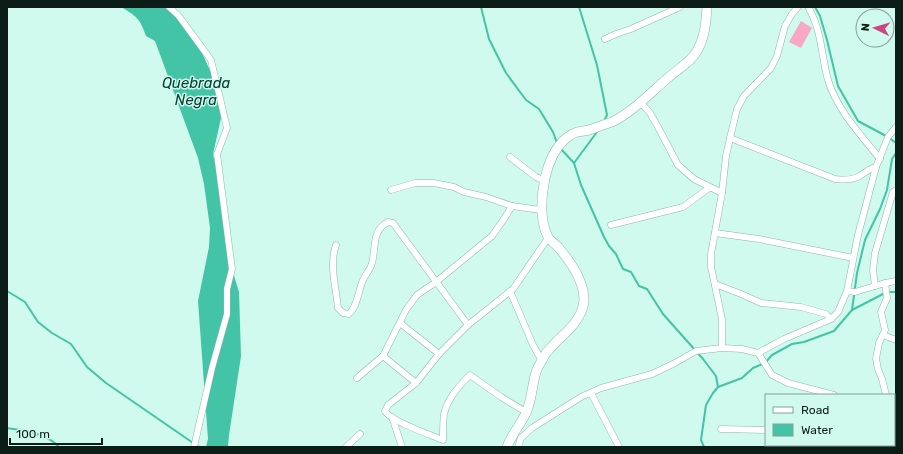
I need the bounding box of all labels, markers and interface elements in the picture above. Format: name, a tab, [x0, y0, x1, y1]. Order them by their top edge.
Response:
north arrow	[855, 8, 895, 48]
text: N	[859, 23, 872, 32]
water label: Quebrada Negra	[162, 74, 231, 109]
legend	[765, 394, 895, 446]
text: Road	[801, 403, 829, 417]
scale bar	[10, 420, 102, 446]
text: Water	[801, 423, 833, 437]
text: 100 m	[16, 427, 50, 441]

